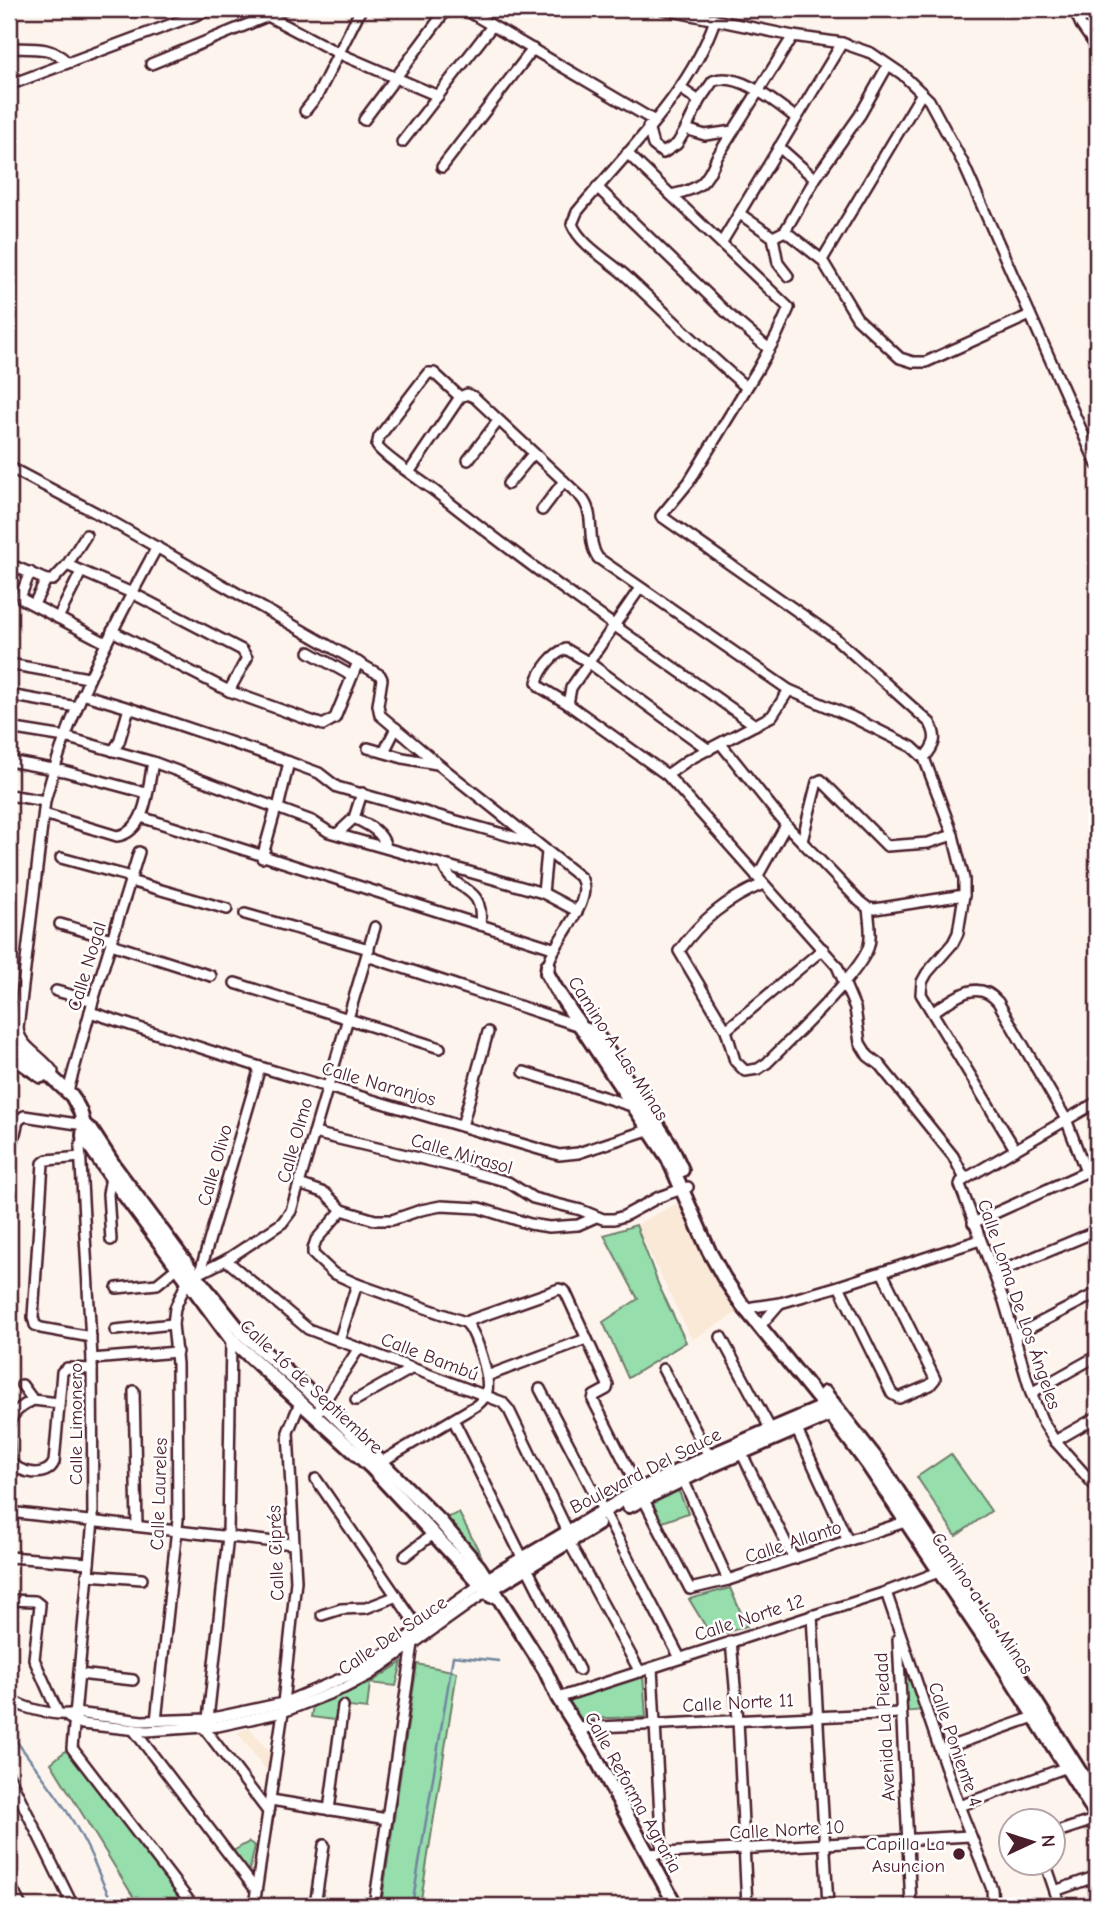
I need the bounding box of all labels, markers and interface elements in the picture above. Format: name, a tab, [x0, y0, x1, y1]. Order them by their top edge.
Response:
street label: Calle Nogal	[63, 919, 111, 1014]
street label: Camino A Las Minas	[563, 972, 673, 1125]
street label: Calle Naranjos	[319, 1057, 438, 1111]
street label: Calle Olmo	[272, 1095, 318, 1186]
street label: Calle Olivo	[193, 1122, 237, 1209]
street label: Calle Mirasol	[408, 1129, 515, 1179]
street label: Calle Loma De Los Ángeles	[973, 1196, 1065, 1412]
street label: Calle 16 de Septiembre	[235, 1315, 387, 1459]
street label: Calle Bambú	[378, 1328, 482, 1386]
street label: Calle Limonero	[65, 1363, 87, 1485]
street label: Boulevard Del Sauce	[566, 1423, 725, 1519]
street label: Calle Laureles	[146, 1437, 172, 1551]
street label: Calle Ciprés	[263, 1504, 289, 1601]
street label: Calle Allanto	[742, 1516, 844, 1568]
street label: Camino a Las Minas	[927, 1529, 1038, 1679]
street label: Calle Norte 12	[692, 1590, 807, 1646]
street label: Calle Del Sauce	[334, 1591, 451, 1680]
street label: Avenida La Piedad	[870, 1652, 900, 1802]
street label: Calle Poniente 4	[923, 1679, 987, 1810]
street label: Calle Norte 11	[682, 1689, 794, 1717]
street label: Calle Reforma Agraria	[580, 1708, 686, 1877]
north arrow	[998, 1806, 1068, 1876]
street label: Calle Norte 10	[729, 1816, 845, 1844]
place label: Capilla La Asuncion	[866, 1833, 945, 1877]
text: N	[1037, 1834, 1059, 1848]
marker: Capilla La Asuncion	[951, 1846, 967, 1862]

